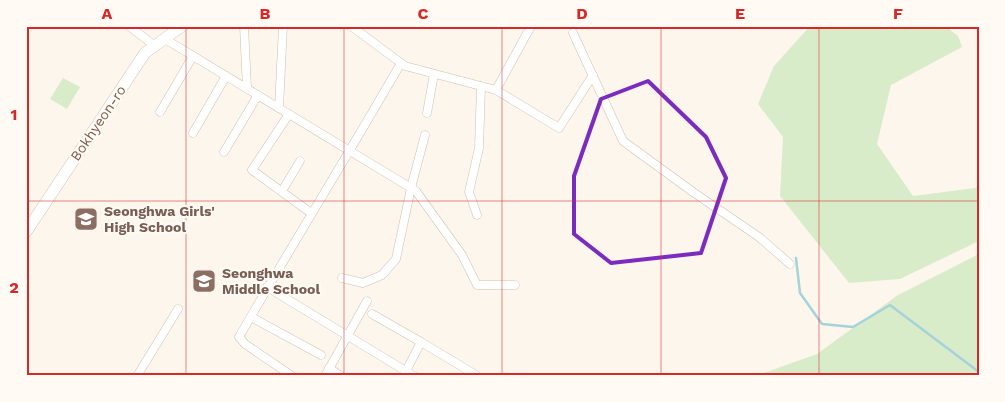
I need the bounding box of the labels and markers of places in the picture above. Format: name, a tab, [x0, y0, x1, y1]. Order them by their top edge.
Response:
place label: Seonghwa Girls' High School	[104, 203, 215, 235]
school or university icon: Seonghwa Girls' High School	[73, 206, 99, 232]
place label: Seonghwa Middle School	[222, 265, 320, 297]
school or university icon: Seonghwa Middle School	[191, 268, 217, 294]

